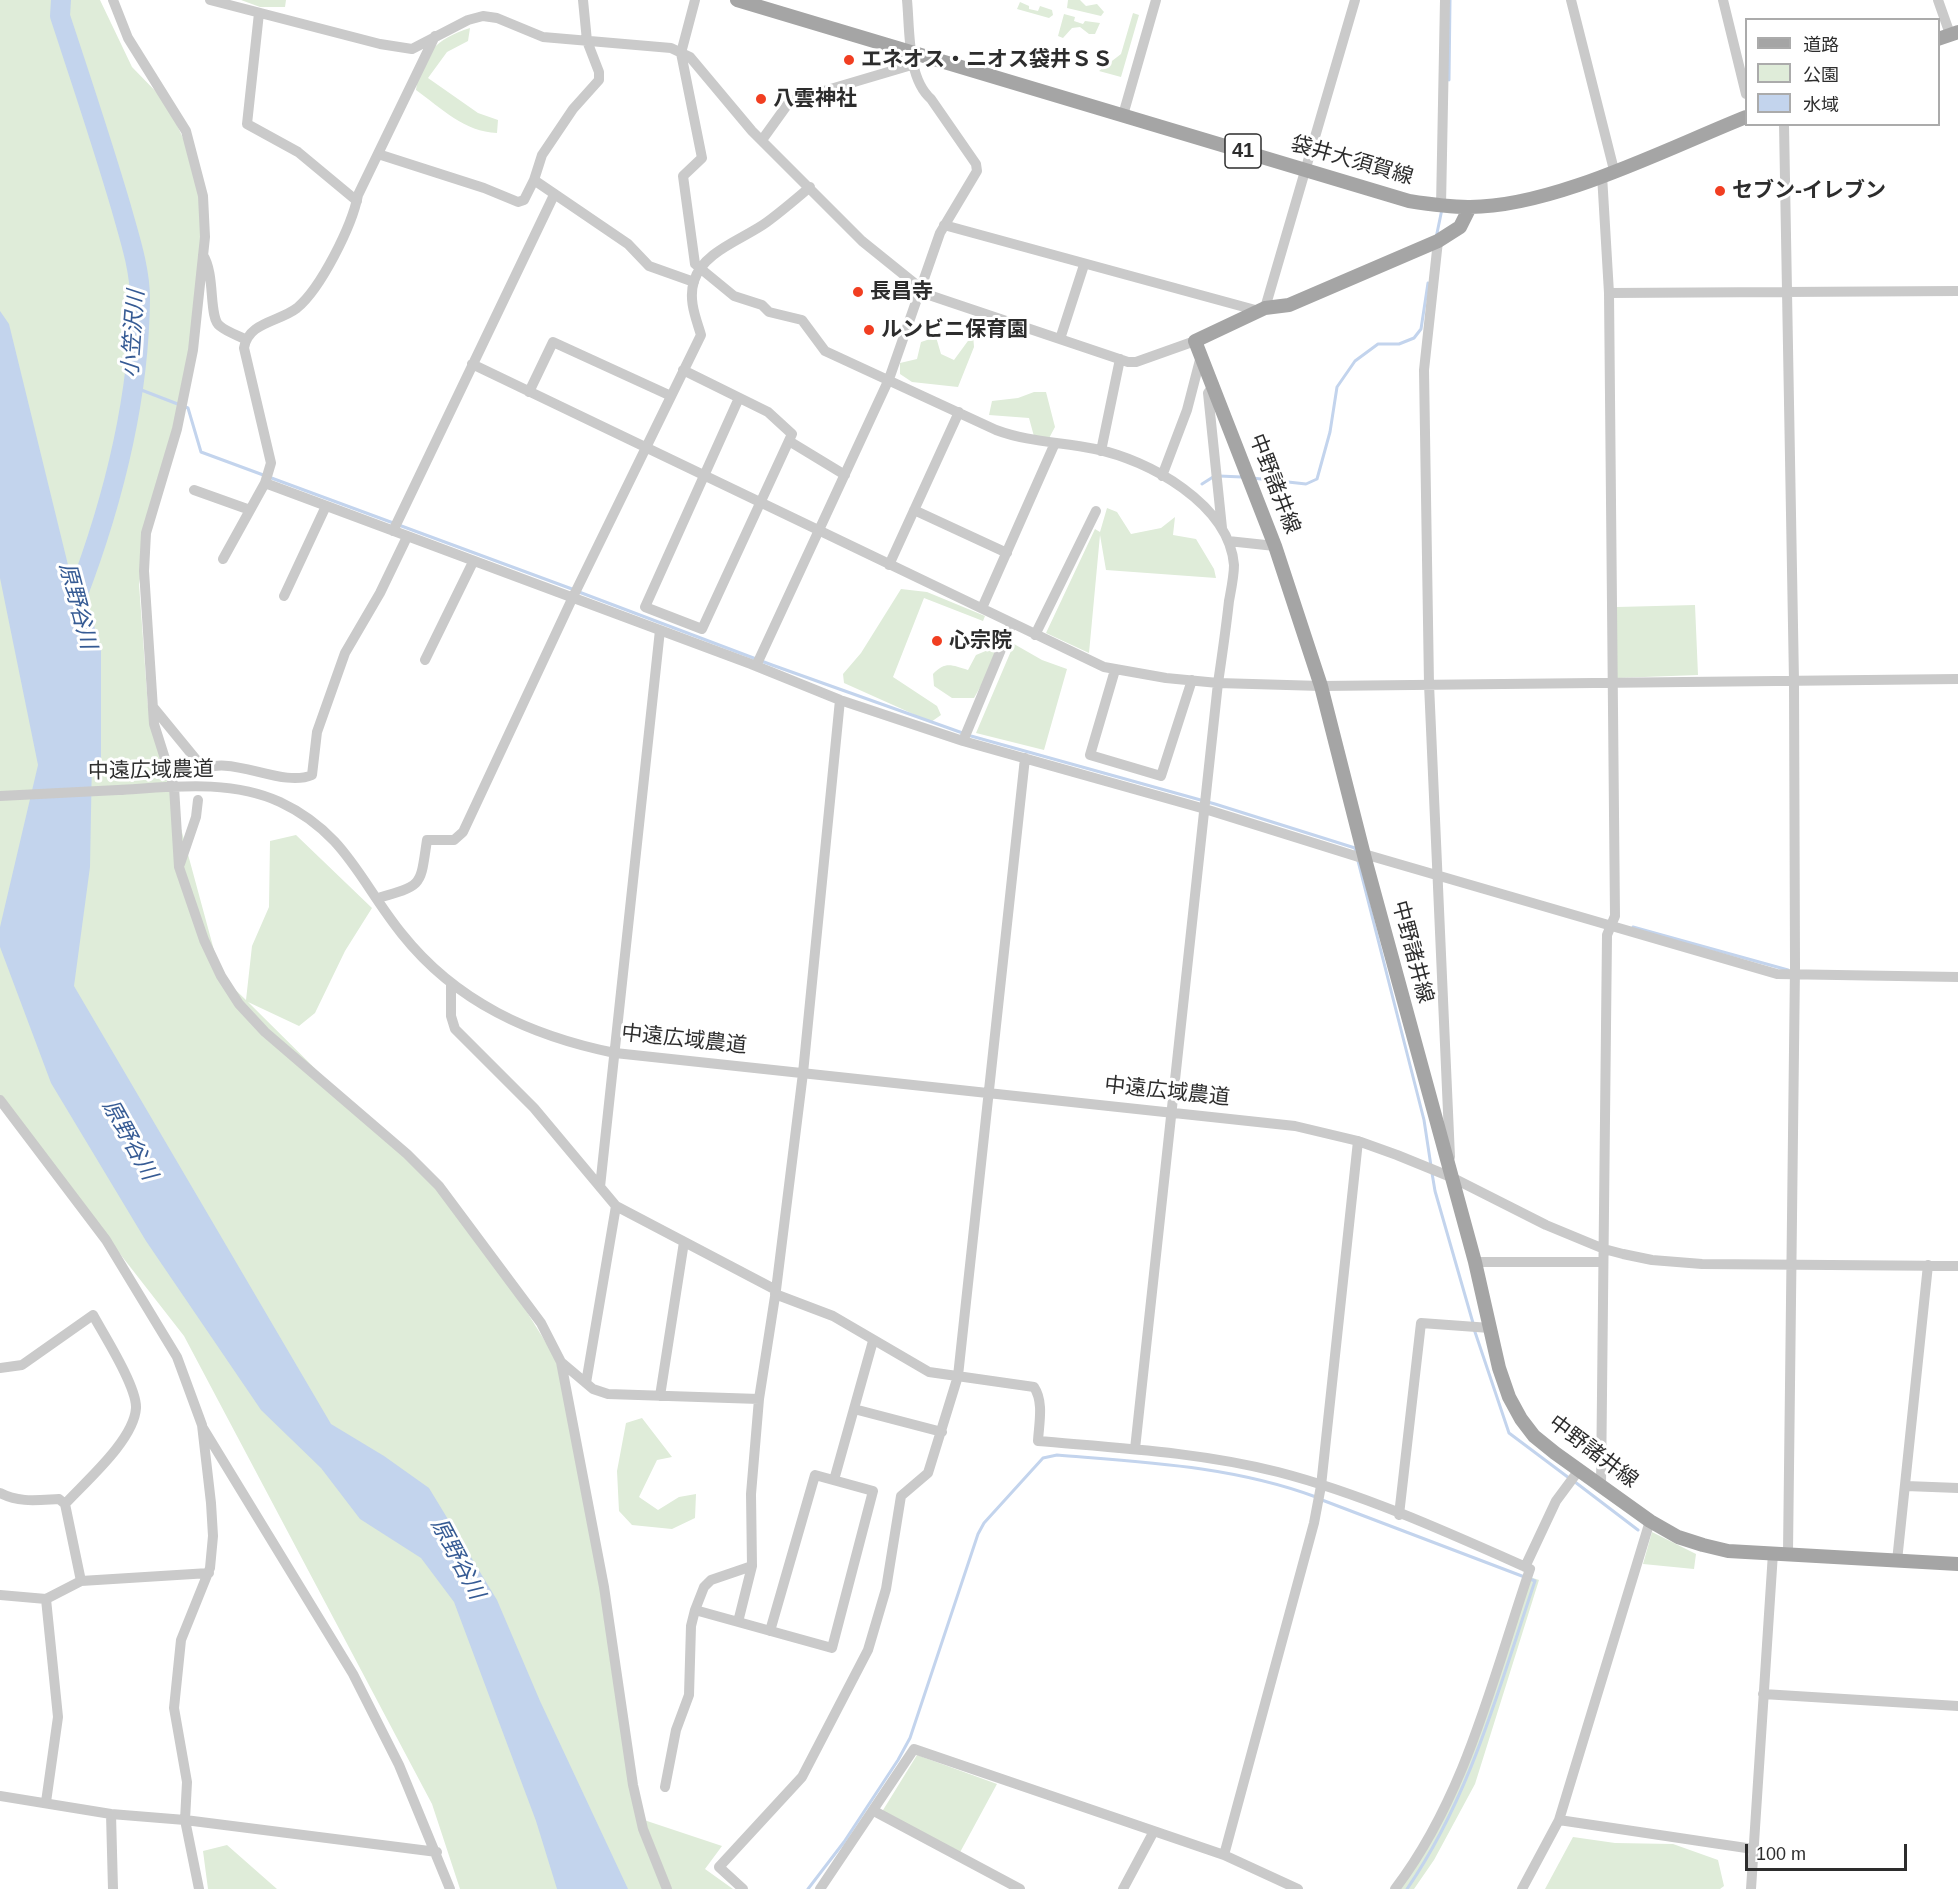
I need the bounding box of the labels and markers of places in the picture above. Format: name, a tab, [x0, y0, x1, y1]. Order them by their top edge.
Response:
place label: エネオス・ニオス袋井ＳＳ	[861, 47, 1113, 73]
marker: エネオス・ニオス袋井ＳＳ	[842, 53, 856, 67]
place label: 八雲神社	[773, 86, 857, 112]
marker: 八雲神社	[754, 92, 768, 106]
place label: セブン-イレブン	[1732, 178, 1886, 204]
marker: セブン-イレブン	[1713, 184, 1727, 198]
place label: 長昌寺	[870, 279, 933, 305]
marker: 長昌寺	[851, 285, 865, 299]
place label: ルンビニ保育園	[881, 317, 1028, 343]
marker: ルンビニ保育園	[862, 323, 876, 337]
place label: 心宗院	[949, 628, 1012, 654]
marker: 心宗院	[930, 634, 944, 648]

